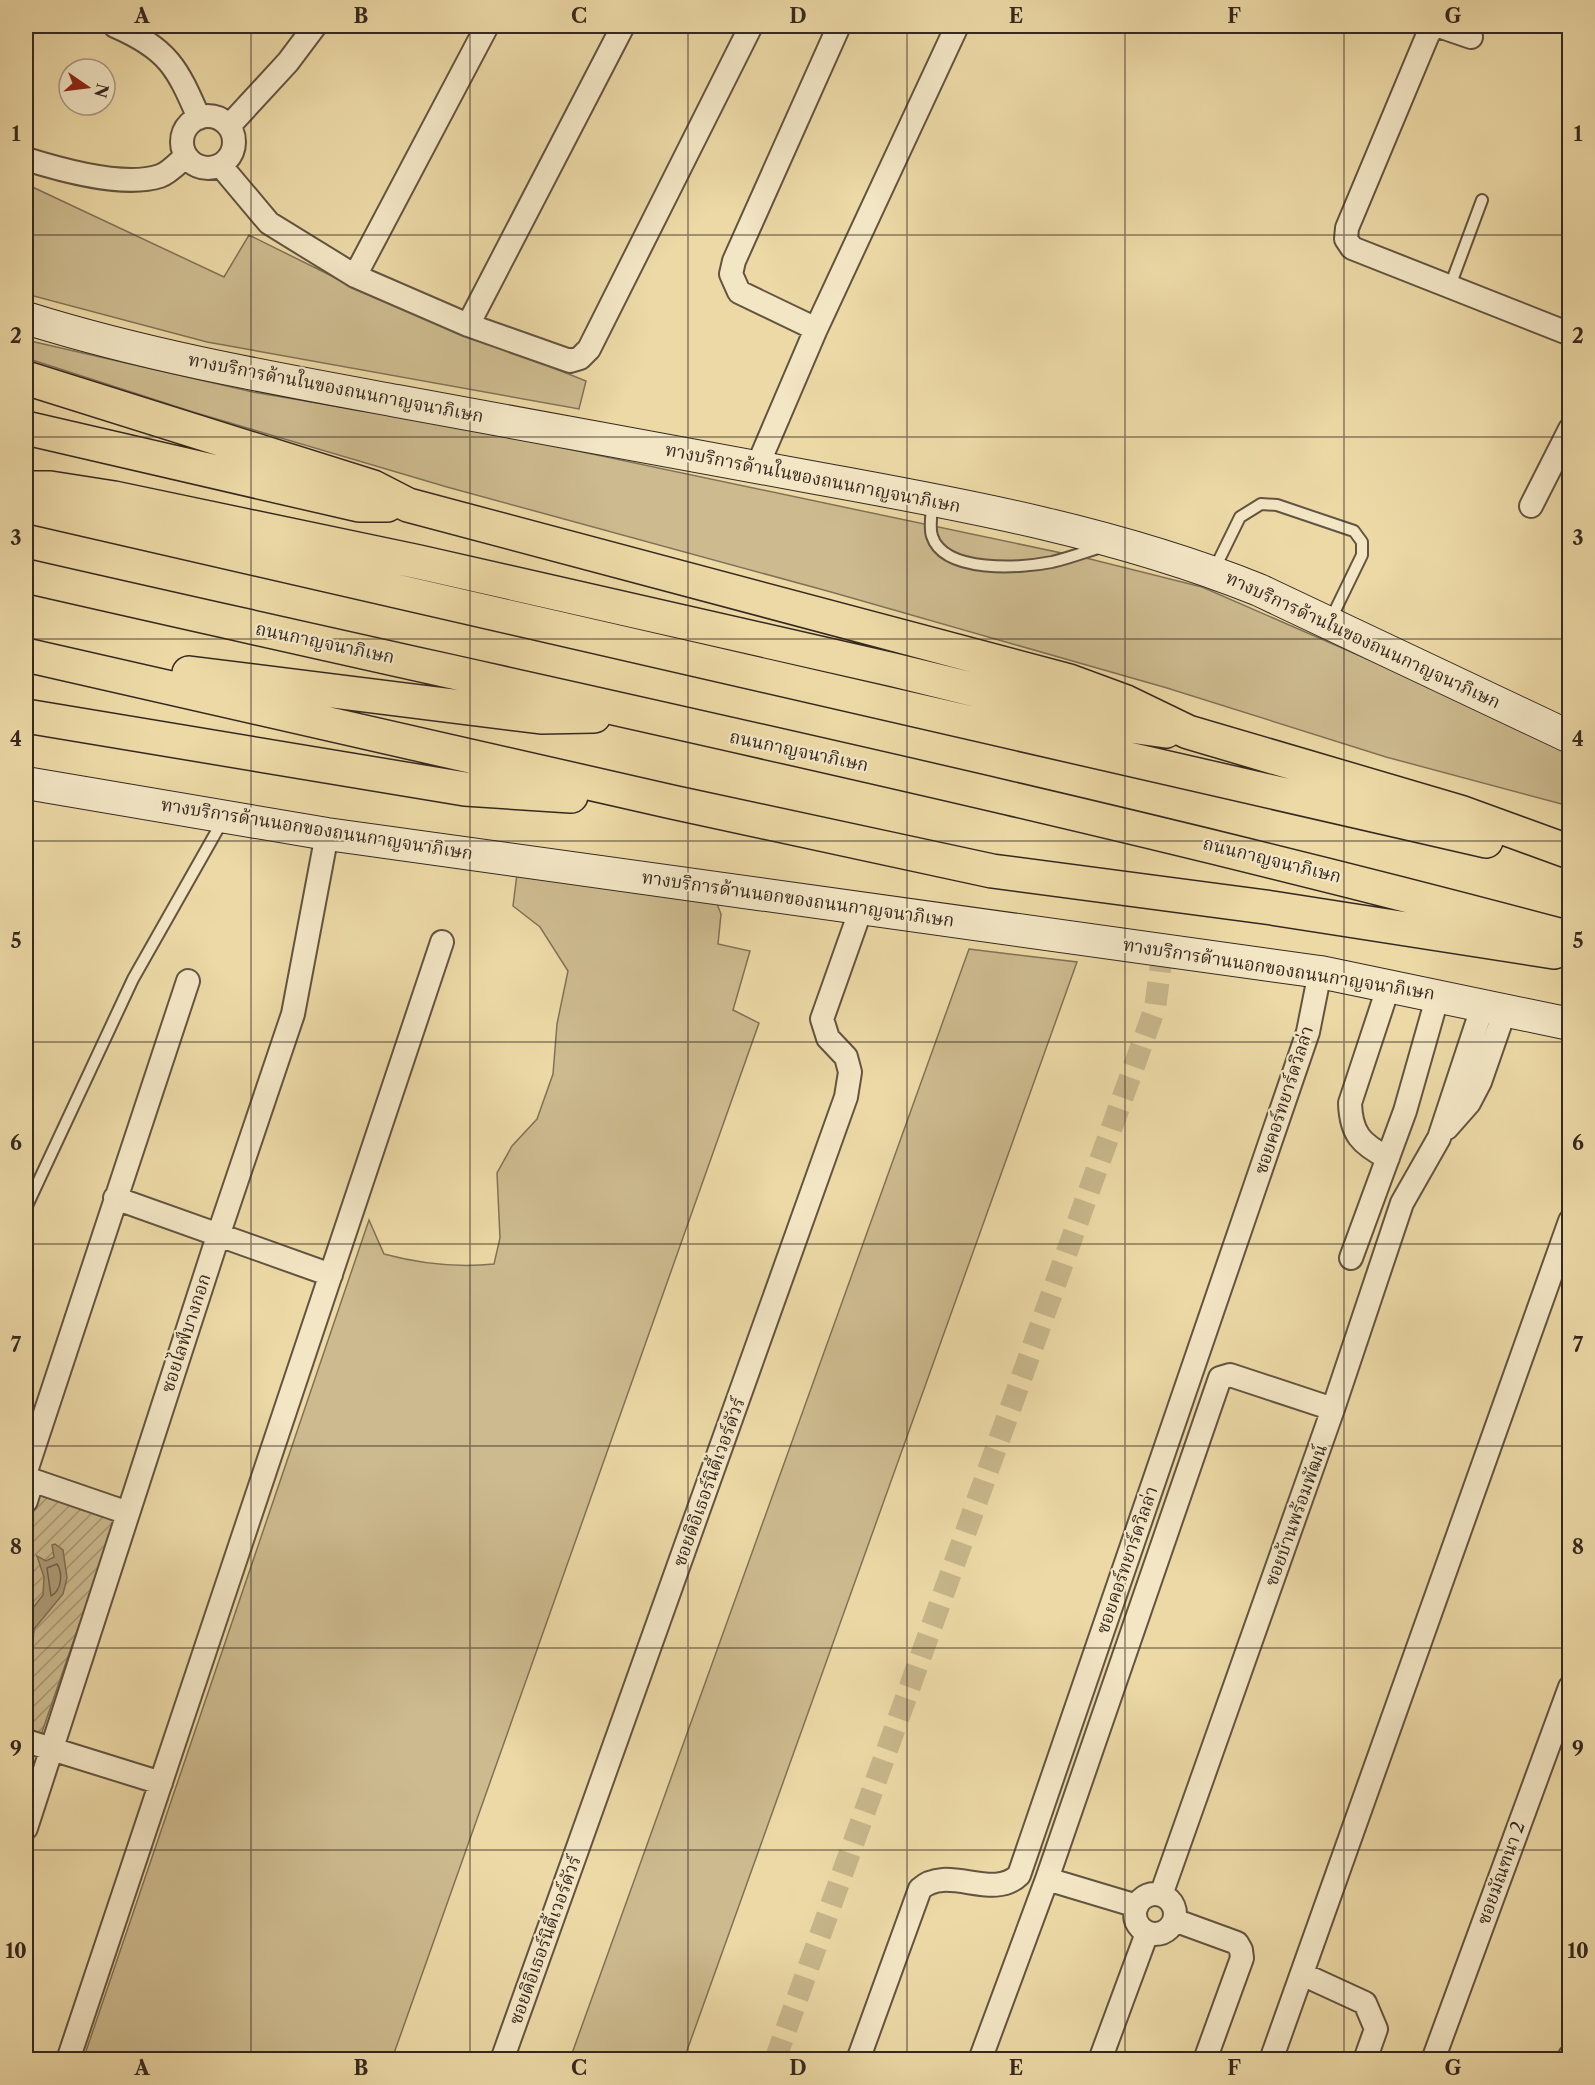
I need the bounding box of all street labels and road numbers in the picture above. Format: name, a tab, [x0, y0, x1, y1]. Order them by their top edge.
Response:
street label: ทางบริการด้านในของถนนกาญจนาภิเษก	[186, 348, 486, 427]
street label: ทางบริการด้านในของถนนกาญจนาภิเษก	[663, 438, 963, 517]
street label: ทางบริการด้านในของถนนกาญจนาภิเษก	[1222, 566, 1504, 713]
street label: ถนนกาญจนาภิเษก	[253, 617, 397, 669]
street label: ถนนกาญจนาภิเษก	[727, 725, 871, 777]
street label: ทางบริการด้านนอกของถนนกาญจนาภิเษก	[159, 793, 475, 865]
street label: ถนนกาญจนาภิเษก	[1201, 832, 1343, 888]
street label: ทางบริการด้านนอกของถนนกาญจนาภิเษก	[640, 866, 956, 932]
street label: ทางบริการด้านนอกของถนนกาญจนาภิเษก	[1121, 933, 1437, 1005]
street label: ซอยคอร์ทยาร์ดวิลล่า	[1250, 1023, 1318, 1177]
street label: ซอยไลฟ์บางกอก	[155, 1270, 216, 1395]
street label: ซอยดิอิเธอร์นิตี้เวอร์ดัวร์	[665, 1393, 750, 1569]
street label: ซอยบ้านพร้อมพัฒน์	[1260, 1441, 1332, 1589]
street label: ซอยคอร์ทยาร์ดวิลล่า	[1091, 1483, 1163, 1637]
street label: ซอยมัณฑนา 2	[1472, 1819, 1530, 1927]
street label: ซอยดิอิเธอร์นิตี้เวอร์ดัวร์	[501, 1851, 586, 2027]

